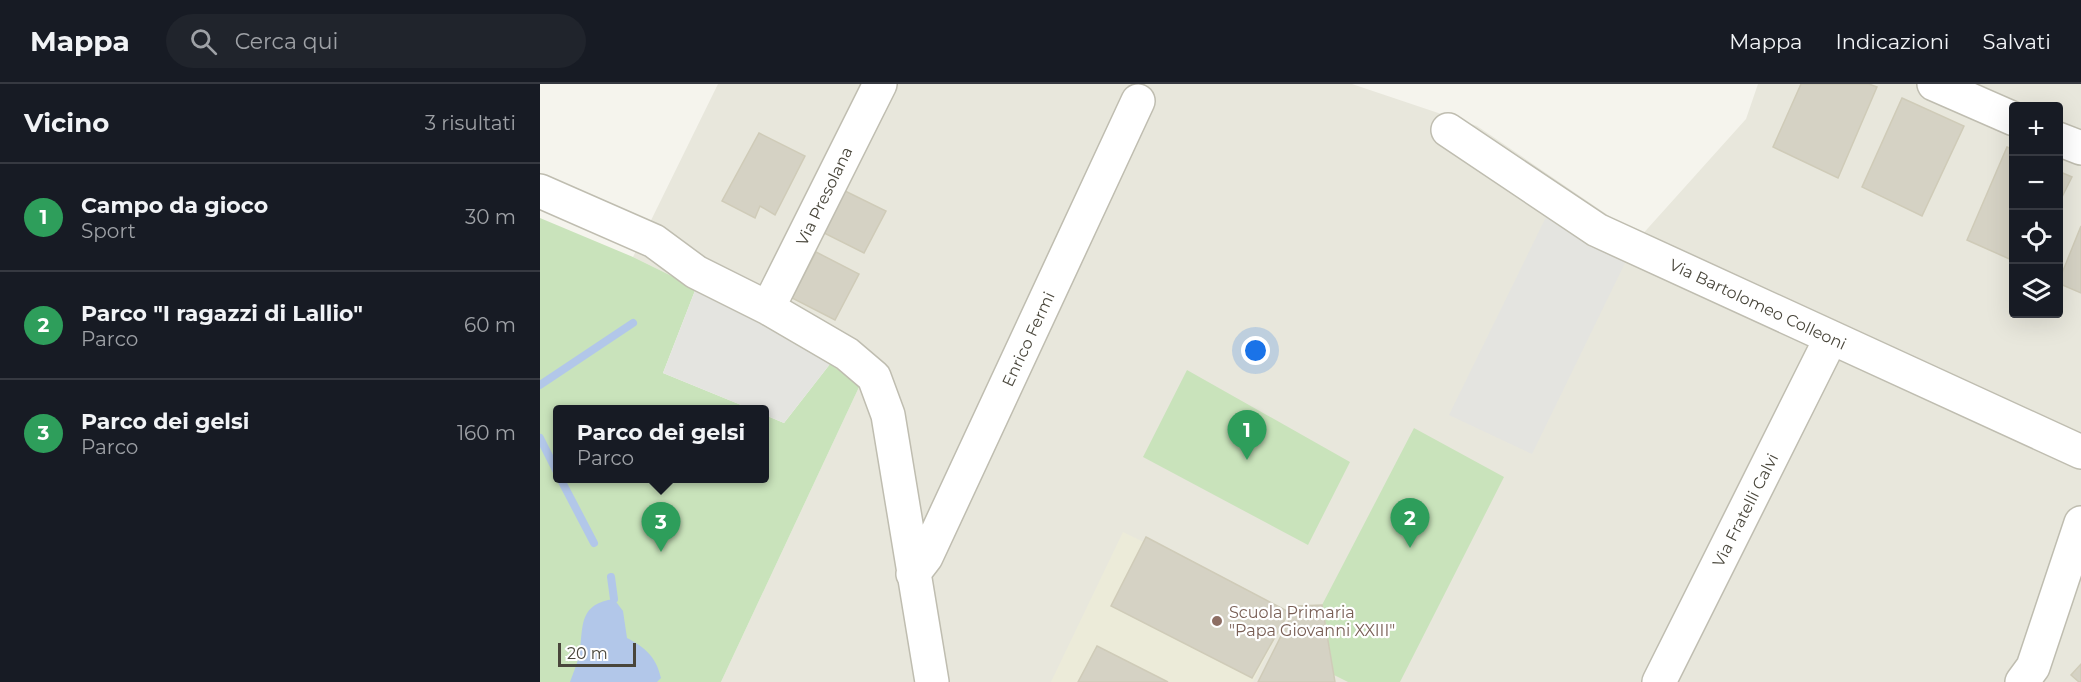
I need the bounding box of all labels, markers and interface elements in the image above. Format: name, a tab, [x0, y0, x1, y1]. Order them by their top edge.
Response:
search box	[166, 14, 586, 68]
text: Mappa	[30, 24, 130, 58]
icon: search	[187, 25, 220, 58]
text: Cerca qui	[235, 28, 338, 55]
text: Mappa	[1729, 29, 1802, 54]
text: Indicazioni	[1835, 29, 1950, 54]
text: Salvati	[1983, 29, 2051, 54]
map controls	[2009, 102, 2063, 318]
button: +	[2009, 102, 2063, 156]
text: Vicino	[24, 107, 109, 139]
text: 3 risultati	[425, 111, 516, 135]
street label: Via Presolana	[792, 144, 857, 249]
button: −	[2009, 156, 2063, 210]
text: Campo da gioco	[81, 192, 268, 219]
text: 1	[40, 205, 47, 229]
text: 30 m	[465, 205, 516, 229]
button: locate	[2009, 210, 2063, 264]
text: Sport	[81, 219, 136, 243]
street label: Via Bartolomeo Colleoni	[1666, 255, 1849, 354]
button: layers	[2009, 264, 2063, 318]
street label: Enrico Fermi	[998, 289, 1059, 390]
text: Parco "I ragazzi di Lallio"	[81, 300, 363, 327]
text: 2	[38, 313, 49, 337]
text: 60 m	[464, 313, 516, 337]
text: Parco	[81, 327, 138, 351]
your location	[1241, 336, 1270, 365]
popup	[553, 405, 769, 483]
text: Parco dei gelsi	[81, 408, 249, 435]
pin: 1	[1228, 410, 1266, 460]
text: Parco dei gelsi	[577, 419, 745, 446]
text: 3	[38, 421, 49, 445]
text: 160 m	[457, 421, 516, 445]
text: Parco	[81, 435, 138, 459]
text: Parco	[577, 446, 634, 470]
street label: Via Fratelli Calvi	[1709, 450, 1782, 570]
pin: 2	[1390, 498, 1430, 548]
pin: 3	[642, 502, 680, 552]
place label: Scuola Primaria "Papa Giovanni XXIII"	[1229, 603, 1395, 640]
marker: Scuola Primaria "Papa Giovanni XXIII"	[1210, 614, 1224, 628]
scale bar	[558, 640, 636, 668]
text: 20 m	[567, 644, 608, 663]

